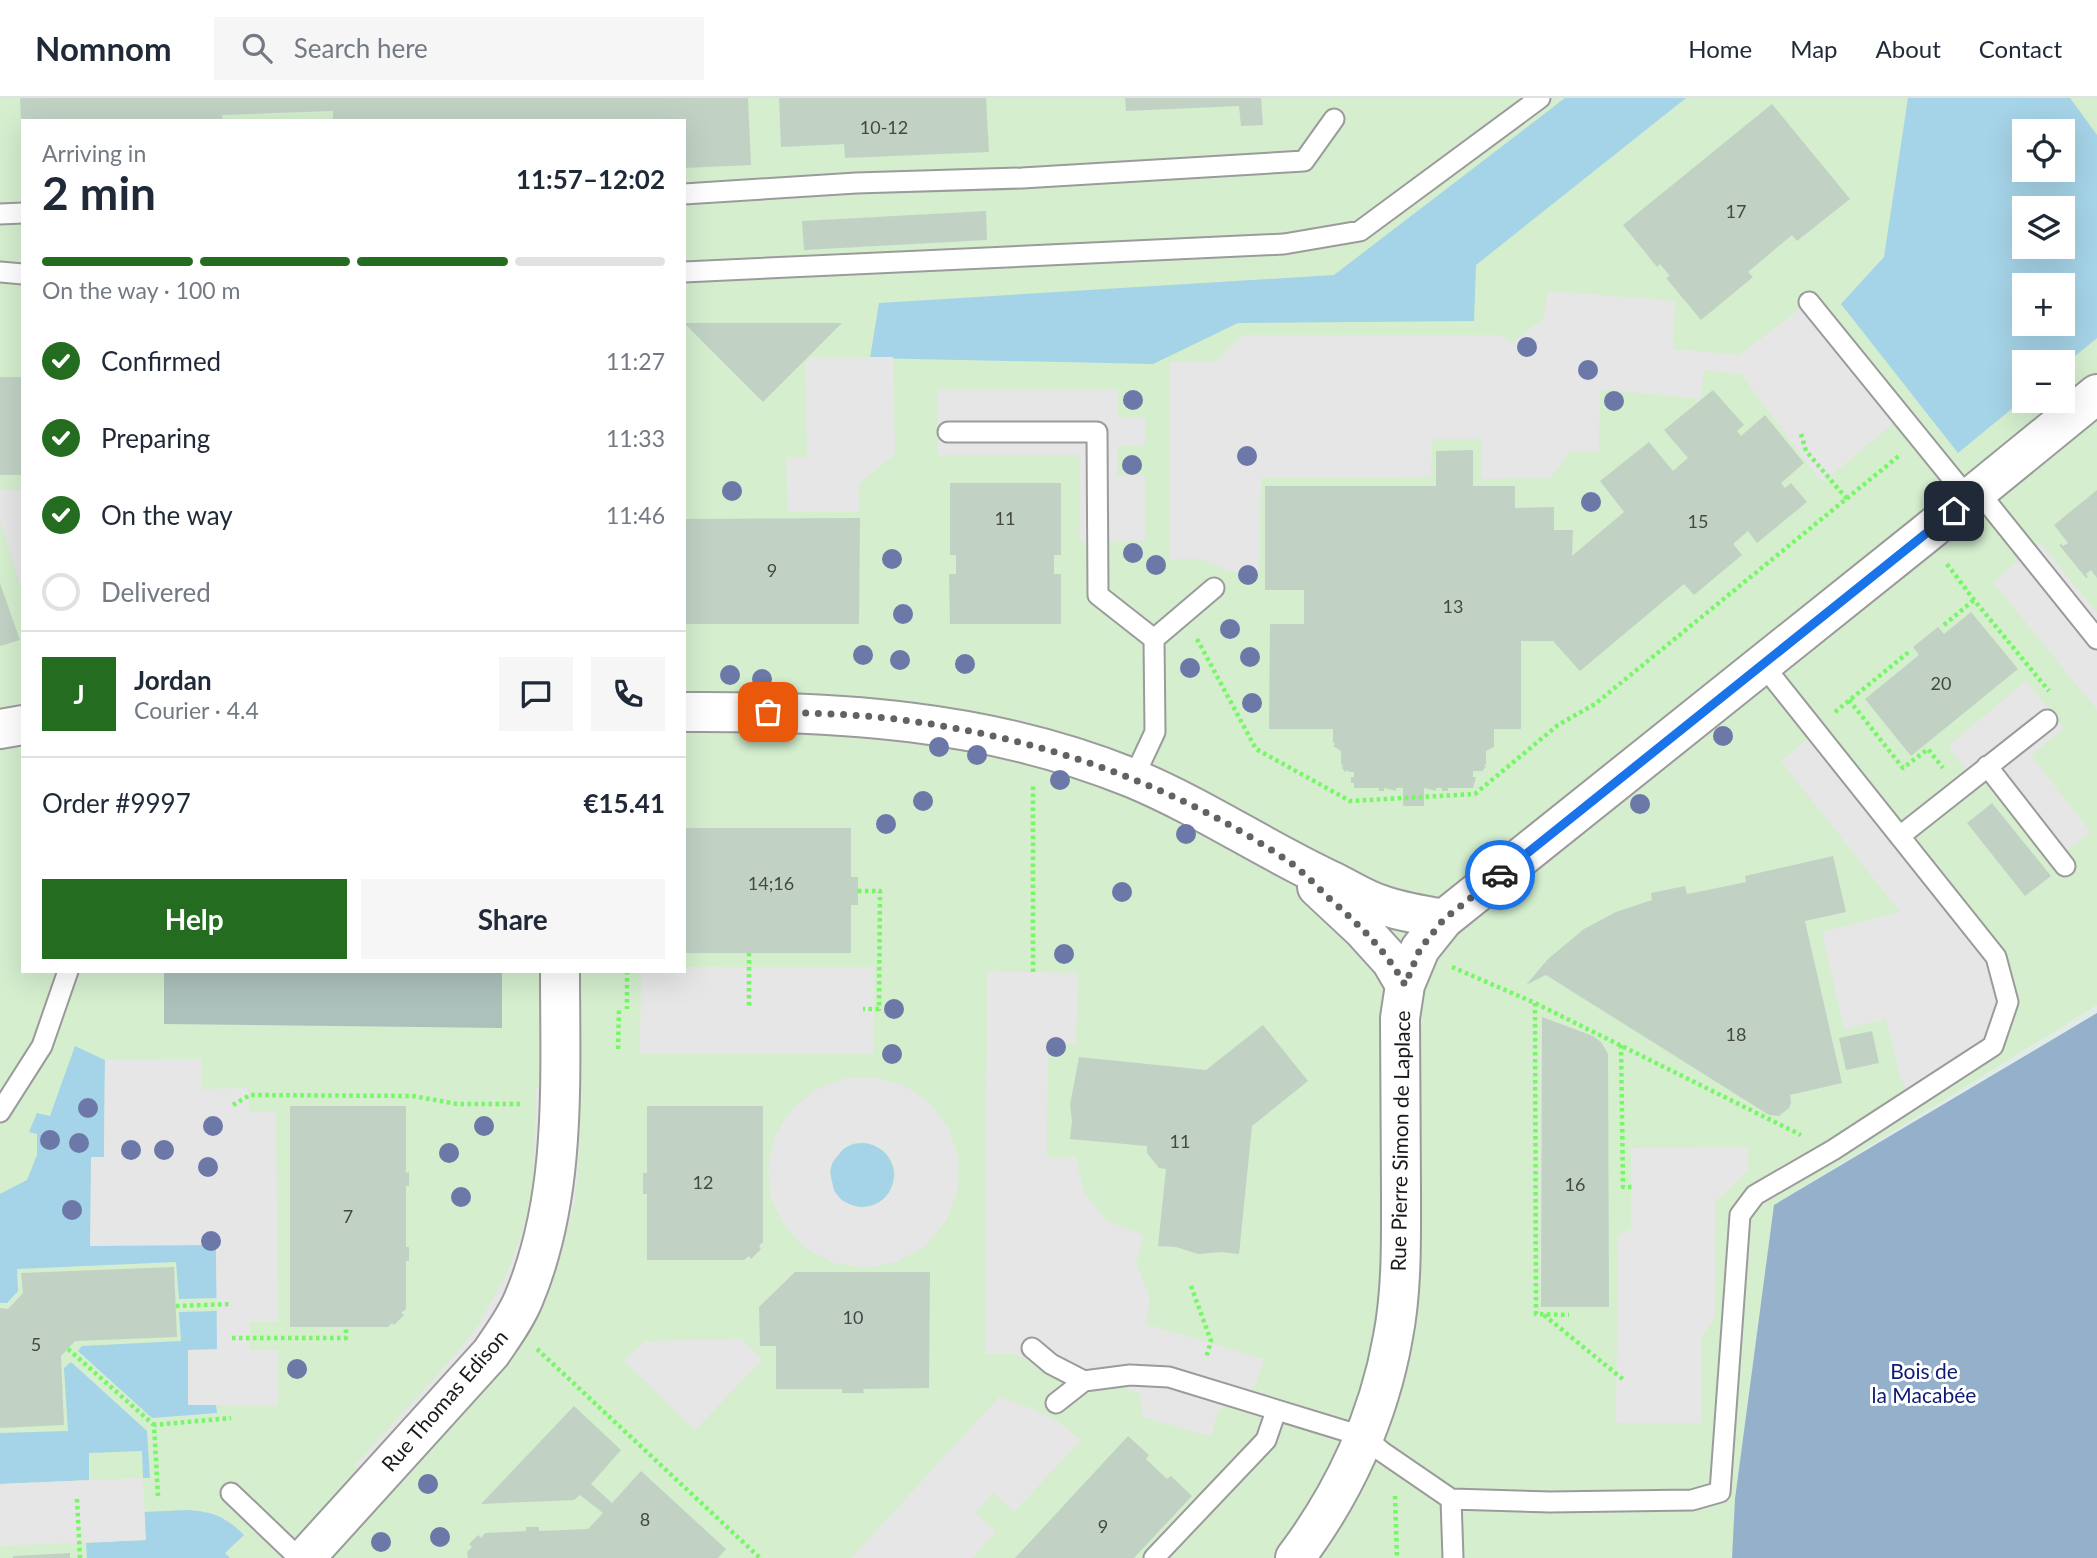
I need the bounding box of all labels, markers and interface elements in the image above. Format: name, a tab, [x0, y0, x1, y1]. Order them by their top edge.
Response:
search box	[214, 17, 704, 80]
text: Nomnom	[35, 28, 172, 68]
icon: search	[238, 29, 276, 67]
text: Search here	[294, 32, 428, 64]
text: Home	[1688, 34, 1752, 63]
text: Map	[1790, 34, 1838, 63]
text: About	[1876, 34, 1941, 63]
text: Contact	[1979, 34, 2062, 63]
house number: 10-12	[860, 116, 908, 138]
map controls	[2012, 119, 2075, 413]
button: locate	[2012, 119, 2075, 182]
text: Arriving in	[42, 139, 146, 167]
text: 11:57–12:02	[516, 163, 665, 195]
text: 2 min	[42, 165, 156, 220]
button: layers	[2012, 196, 2075, 259]
house number: 17	[1726, 200, 1746, 222]
button: +	[2012, 273, 2075, 336]
text: On the way · 100 m	[42, 276, 241, 304]
icon: check	[42, 342, 80, 380]
text: Confirmed	[101, 345, 221, 377]
text: 11:27	[606, 347, 665, 375]
button: −	[2012, 350, 2075, 413]
icon: check	[42, 419, 80, 457]
text: Preparing	[101, 422, 210, 454]
text: 11:33	[606, 424, 665, 452]
pin	[1924, 481, 1984, 541]
icon: home	[1935, 492, 1973, 530]
icon: check	[42, 496, 80, 534]
text: On the way	[101, 499, 233, 531]
text: 11:46	[606, 501, 665, 529]
house number: 11	[995, 507, 1015, 529]
house number: 15	[1688, 510, 1708, 532]
house number: 9	[767, 559, 777, 581]
text: Delivered	[101, 576, 211, 608]
house number: 13	[1443, 595, 1463, 617]
button: chat	[499, 657, 573, 731]
button: phone	[591, 657, 665, 731]
text: Jordan	[134, 664, 212, 696]
house number: 20	[1931, 672, 1951, 694]
text: J	[73, 678, 85, 710]
pin	[738, 682, 798, 742]
icon: bag	[749, 693, 787, 731]
text: Courier · 4.4	[134, 696, 259, 724]
text: Order #9997	[42, 787, 191, 819]
text: €15.41	[583, 787, 665, 819]
courier	[1465, 840, 1535, 910]
icon: car	[1481, 856, 1519, 894]
house number: 14;16	[748, 872, 794, 894]
button: Help	[42, 879, 347, 959]
button: Share	[361, 879, 665, 959]
street label: Rue Pierre Simon de Laplace	[1385, 1010, 1414, 1272]
house number: 18	[1726, 1023, 1746, 1045]
house number: 11	[1170, 1130, 1190, 1152]
house number: 12	[693, 1171, 713, 1193]
house number: 16	[1565, 1173, 1585, 1195]
house number: 7	[343, 1205, 353, 1227]
house number: 10	[843, 1306, 863, 1328]
street label: Rue Thomas Edison	[376, 1324, 512, 1476]
house number: 5	[31, 1333, 41, 1355]
park label: Bois de la Macabée	[1872, 1358, 1976, 1407]
house number: 8	[640, 1508, 650, 1530]
house number: 9	[1098, 1515, 1108, 1537]

